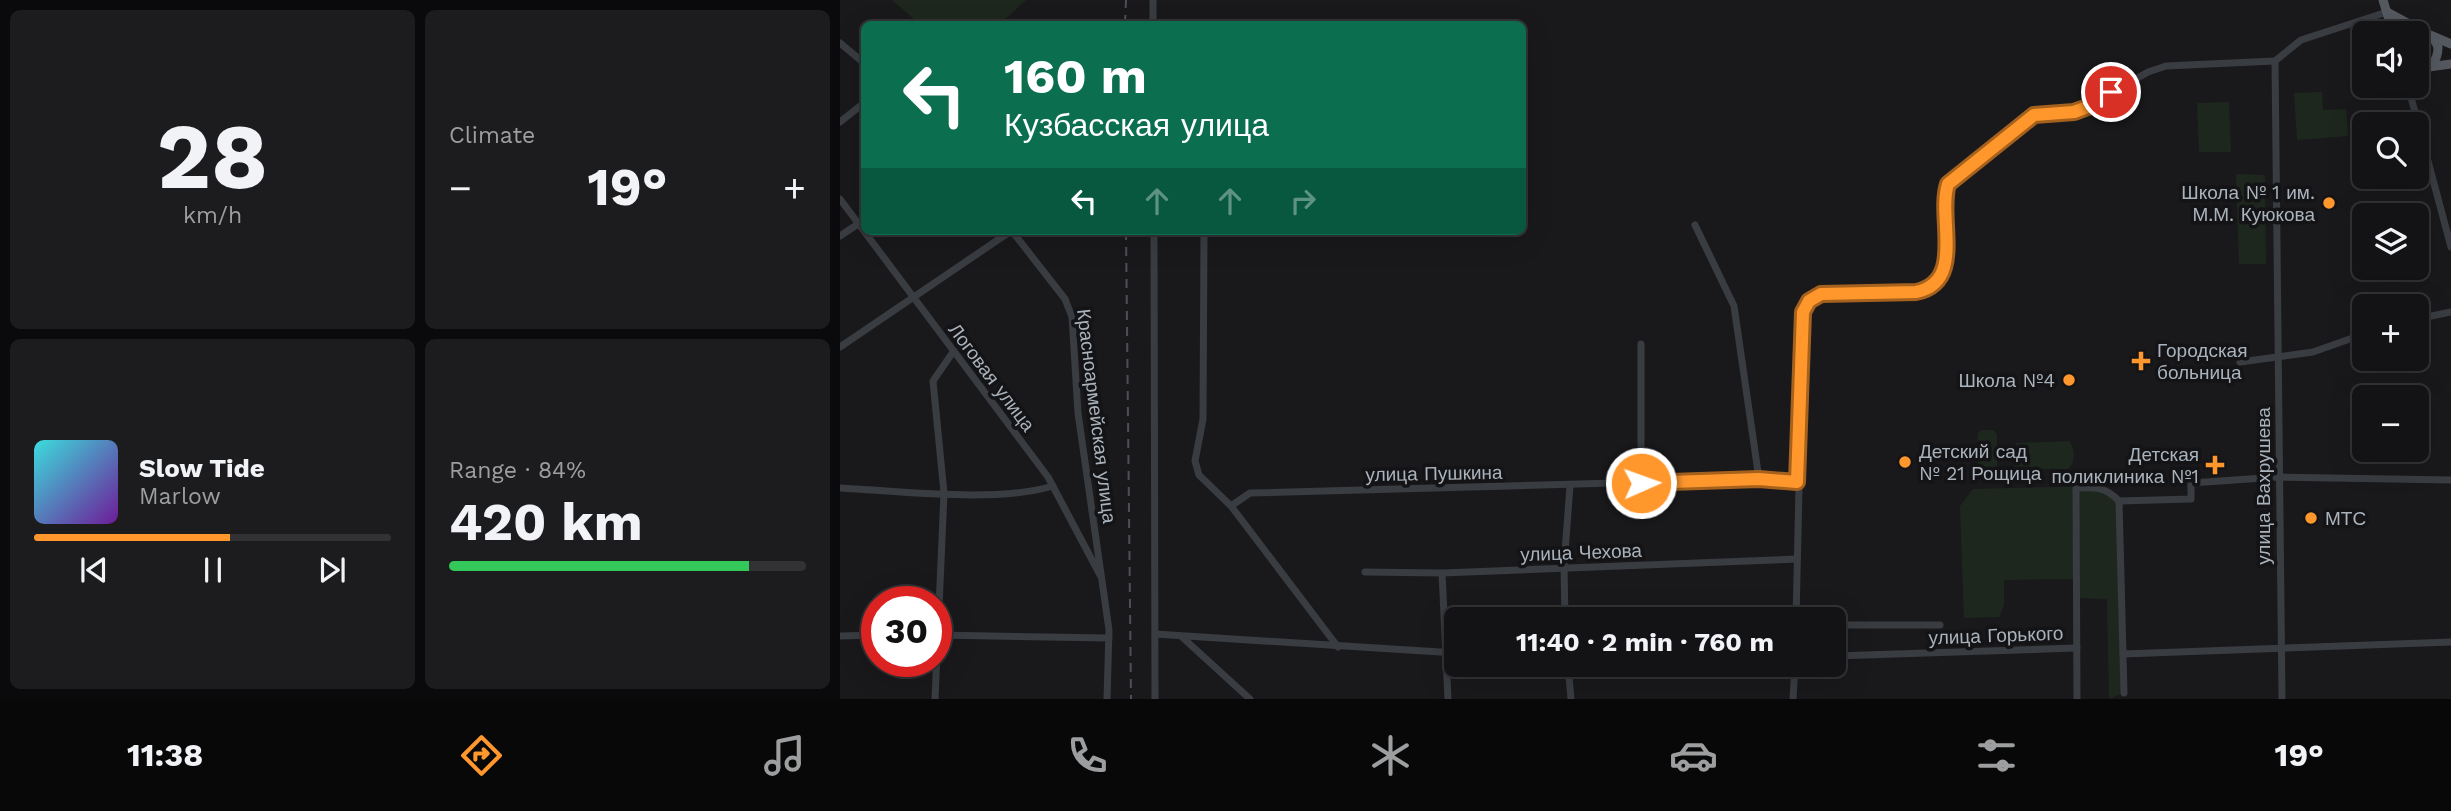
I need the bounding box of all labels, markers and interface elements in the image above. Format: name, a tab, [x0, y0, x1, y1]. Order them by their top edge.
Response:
map controls	[2352, 21, 2429, 462]
button: sound	[2352, 21, 2429, 98]
text: 160 m	[1004, 47, 1147, 105]
icon: left	[889, 49, 980, 140]
pin	[2081, 62, 2141, 122]
icon: arrive	[2092, 73, 2130, 111]
text: 28	[157, 103, 268, 210]
text: Кузбасская улица	[1004, 106, 1269, 144]
button: search	[2352, 112, 2429, 189]
text: Climate	[449, 122, 535, 149]
text: 19°	[587, 157, 668, 218]
text: −	[449, 166, 472, 210]
text: +	[783, 166, 806, 210]
place label: Школа № 1 им. М.М. Куюкова	[2181, 181, 2315, 226]
icon: left	[1065, 182, 1103, 220]
icon: ahead	[1138, 182, 1176, 220]
icon: ahead	[1211, 182, 1249, 220]
icon: right	[1284, 182, 1322, 220]
marker: Школа № 1 им. М.М. Куюкова	[2321, 195, 2337, 211]
text: km/h	[183, 202, 242, 229]
button: layers	[2352, 203, 2429, 280]
button: +	[2352, 294, 2429, 371]
street label: Красноармейская улица	[1072, 307, 1121, 525]
street label: Логовая улица	[943, 319, 1040, 436]
place label: Городская больница	[2157, 339, 2247, 384]
marker: Городская больница	[2131, 351, 2151, 371]
place label: Школа №4	[1958, 369, 2055, 392]
marker: Школа №4	[2061, 372, 2077, 388]
button: −	[2352, 385, 2429, 462]
street label: улица Вахрушева	[2252, 407, 2275, 565]
place label: Детский сад № 21 Рощица	[1919, 440, 2042, 485]
place label: Детская поликлиника №1	[2052, 443, 2199, 488]
position arrow	[1604, 446, 1678, 520]
text: Slow Tide	[139, 453, 265, 483]
marker: Детский сад № 21 Рощица	[1897, 454, 1913, 470]
marker: Детская поликлиника №1	[2205, 455, 2225, 475]
text: Range · 84%	[449, 457, 586, 484]
street label: улица Пушкина	[1365, 461, 1503, 486]
text: Marlow	[139, 483, 221, 510]
text: 420 km	[449, 492, 643, 553]
place label: МТС	[2325, 507, 2366, 530]
marker: МТС	[2303, 510, 2319, 526]
street label: улица Чехова	[1520, 539, 1643, 566]
icon: previous	[75, 551, 113, 589]
icon: pause	[194, 551, 232, 589]
icon: next	[313, 551, 351, 589]
speed limit sign: 30	[861, 586, 952, 677]
street label: улица Горького	[1928, 622, 2064, 649]
text: 11:40 · 2 min · 760 m	[1516, 627, 1774, 657]
icon: directions	[457, 731, 506, 780]
icon: music	[760, 731, 809, 780]
icon: phone	[1063, 731, 1112, 780]
icon: climate	[1366, 731, 1415, 780]
icon: car	[1669, 731, 1718, 780]
icon: filters	[1972, 731, 2021, 780]
text: 11:38	[127, 736, 203, 774]
text: 19°	[2275, 736, 2324, 774]

